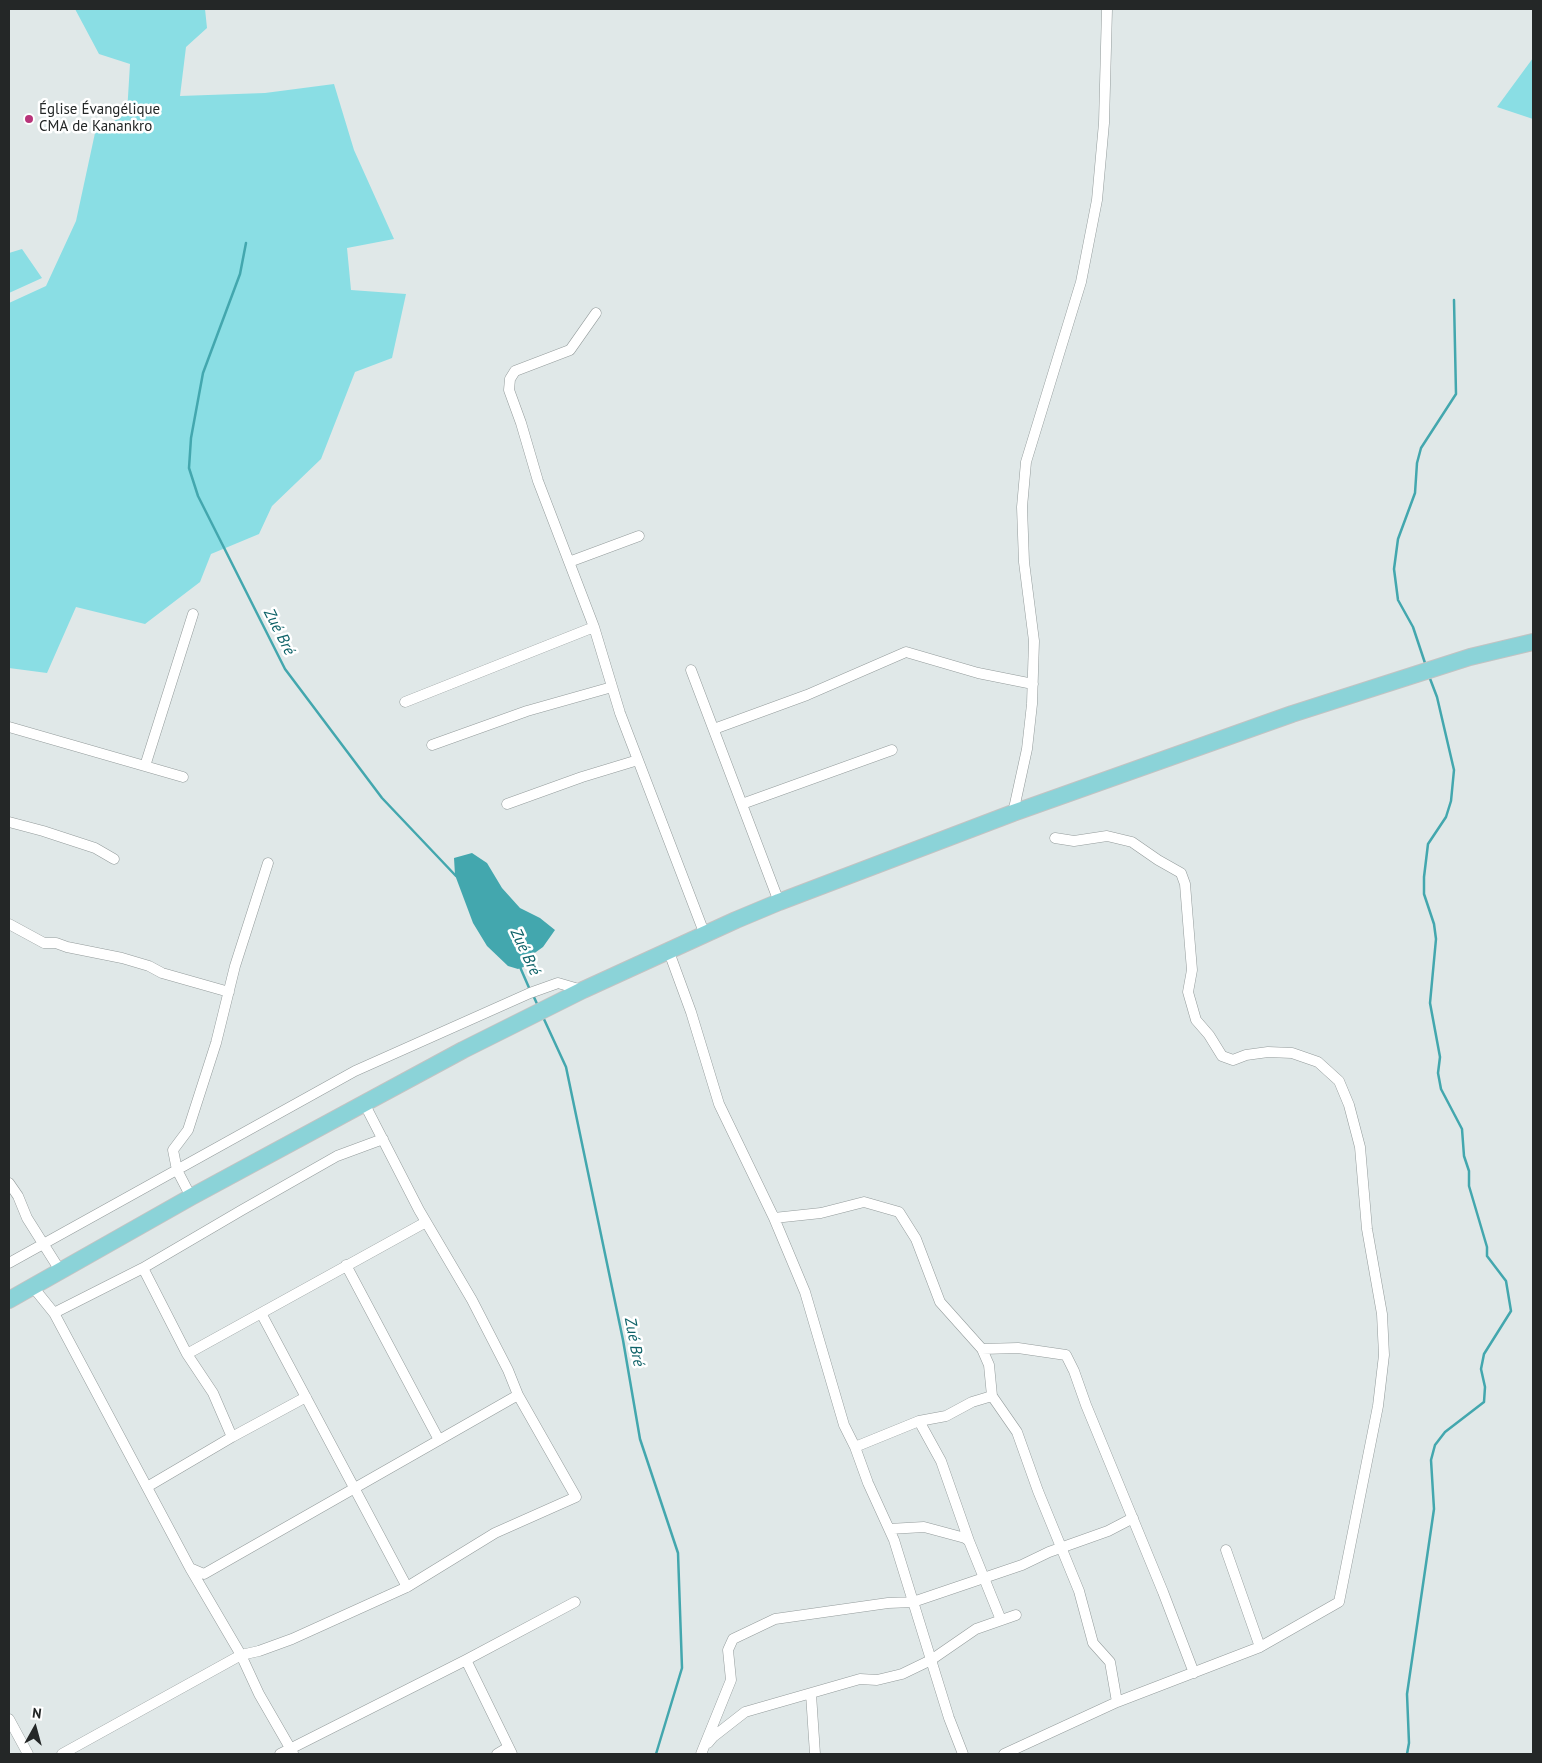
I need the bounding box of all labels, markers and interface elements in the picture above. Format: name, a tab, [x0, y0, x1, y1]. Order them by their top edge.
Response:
place label: Église Évangélique CMA de Kanankro	[39, 101, 160, 136]
marker: Église Évangélique CMA de Kanankro	[23, 113, 35, 125]
water label: Zué Bré	[259, 605, 299, 659]
water label: Zué Bré	[506, 925, 544, 979]
water label: Zué Bré	[620, 1316, 648, 1368]
north arrow	[10, 1703, 60, 1753]
text: N	[31, 1704, 42, 1723]

